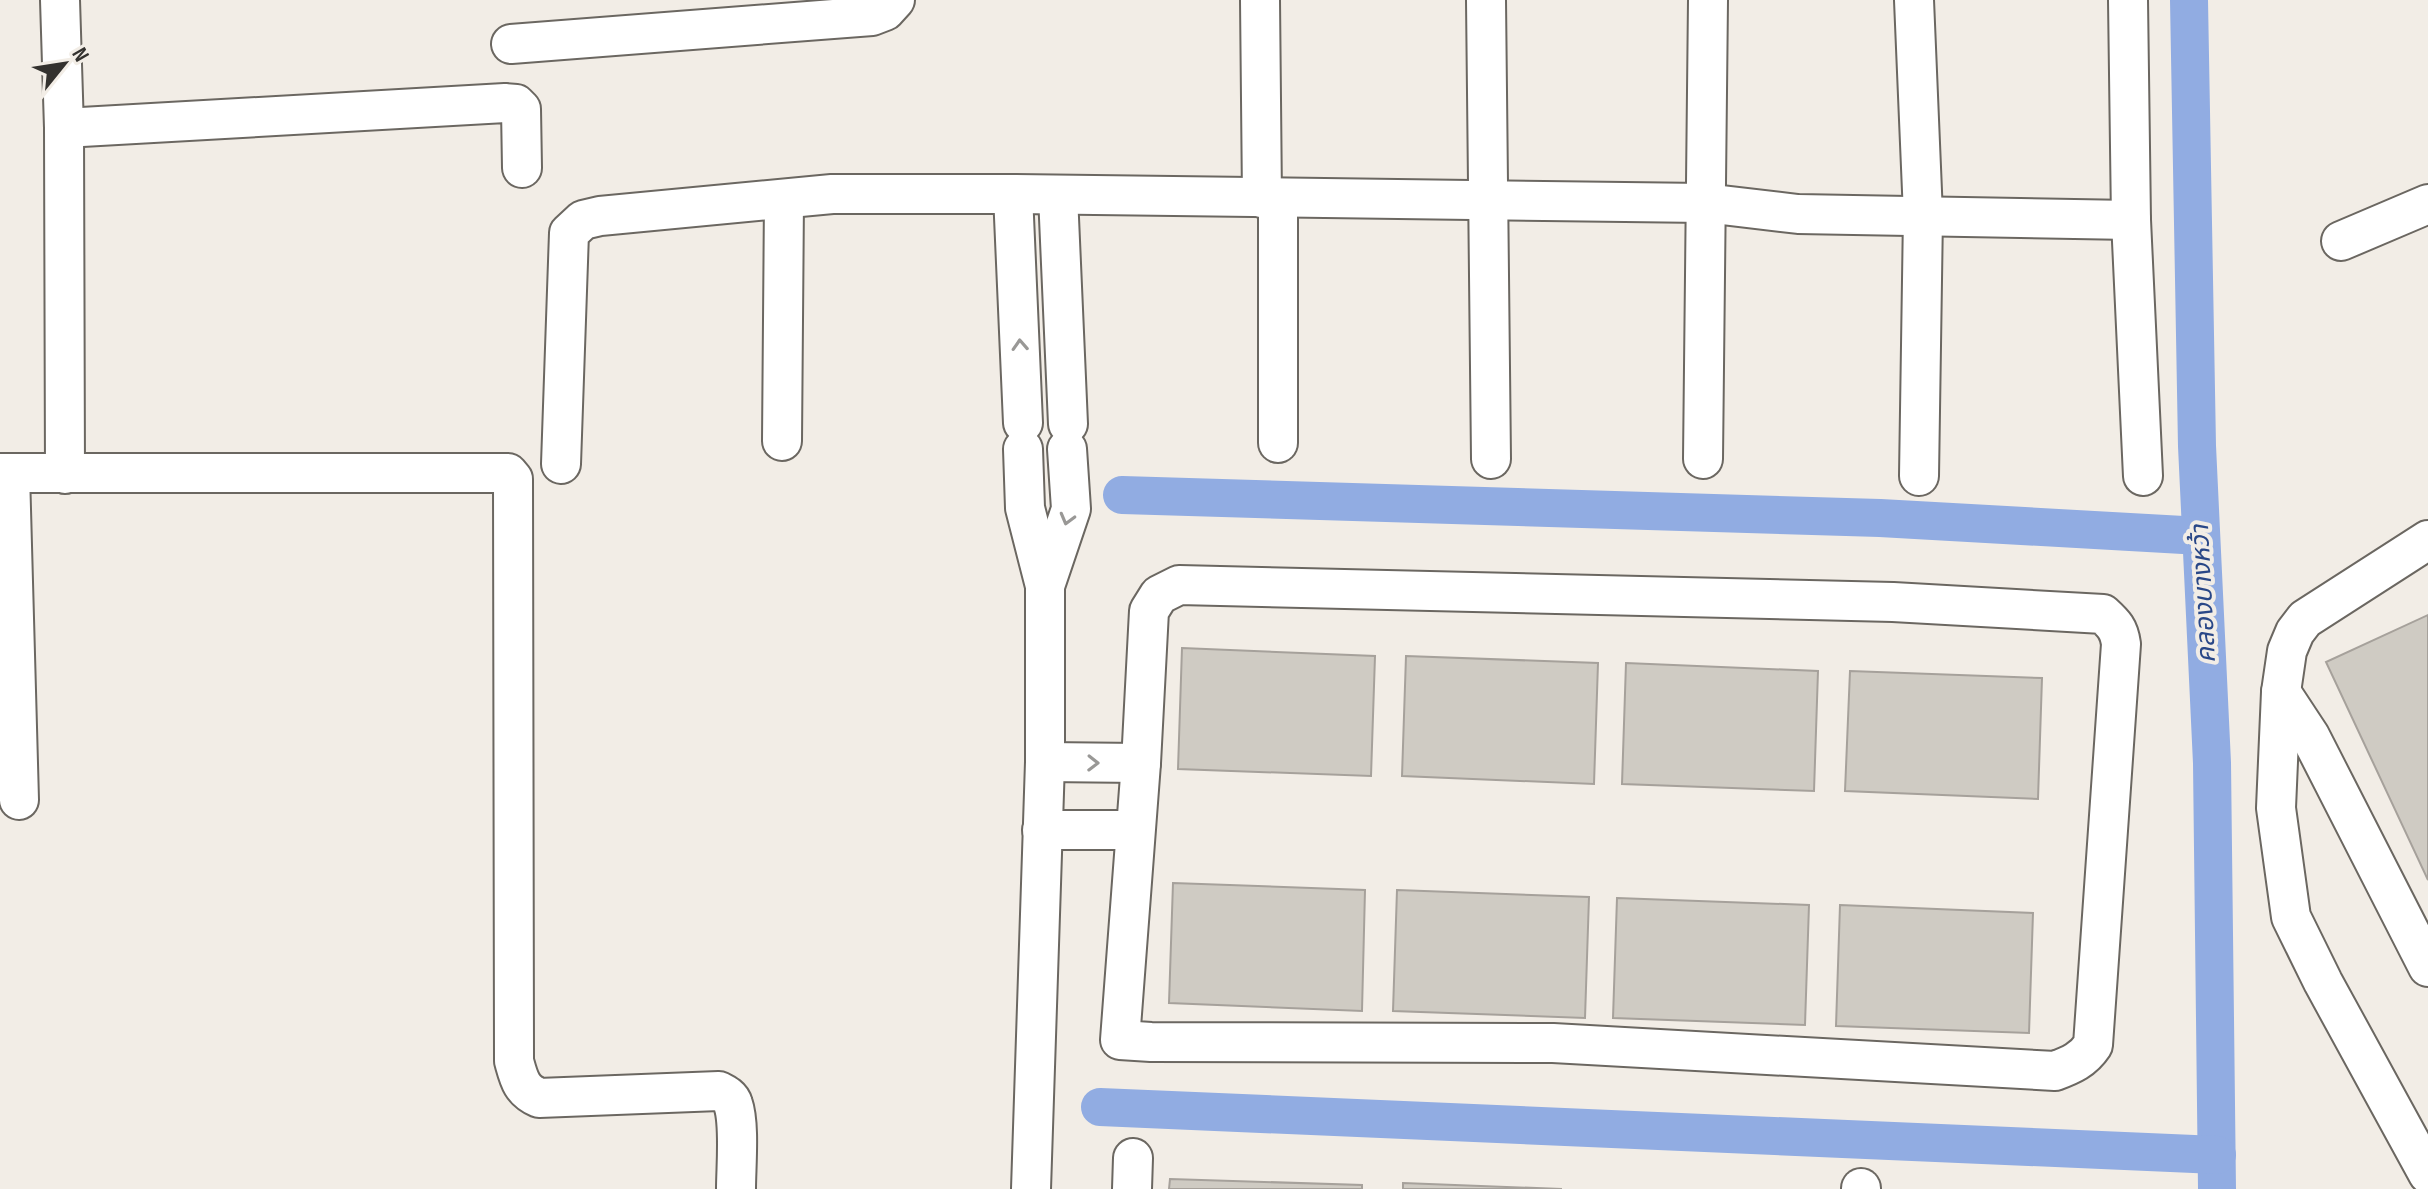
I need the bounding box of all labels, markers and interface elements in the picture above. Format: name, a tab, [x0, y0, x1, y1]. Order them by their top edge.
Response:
north arrow	[24, 24, 104, 104]
text: N	[65, 43, 95, 67]
one-way arrow	[1011, 338, 1028, 351]
one-way arrow	[1059, 511, 1076, 525]
water label: คลองบางหว้า	[2185, 523, 2223, 664]
one-way arrow	[1087, 754, 1100, 772]

